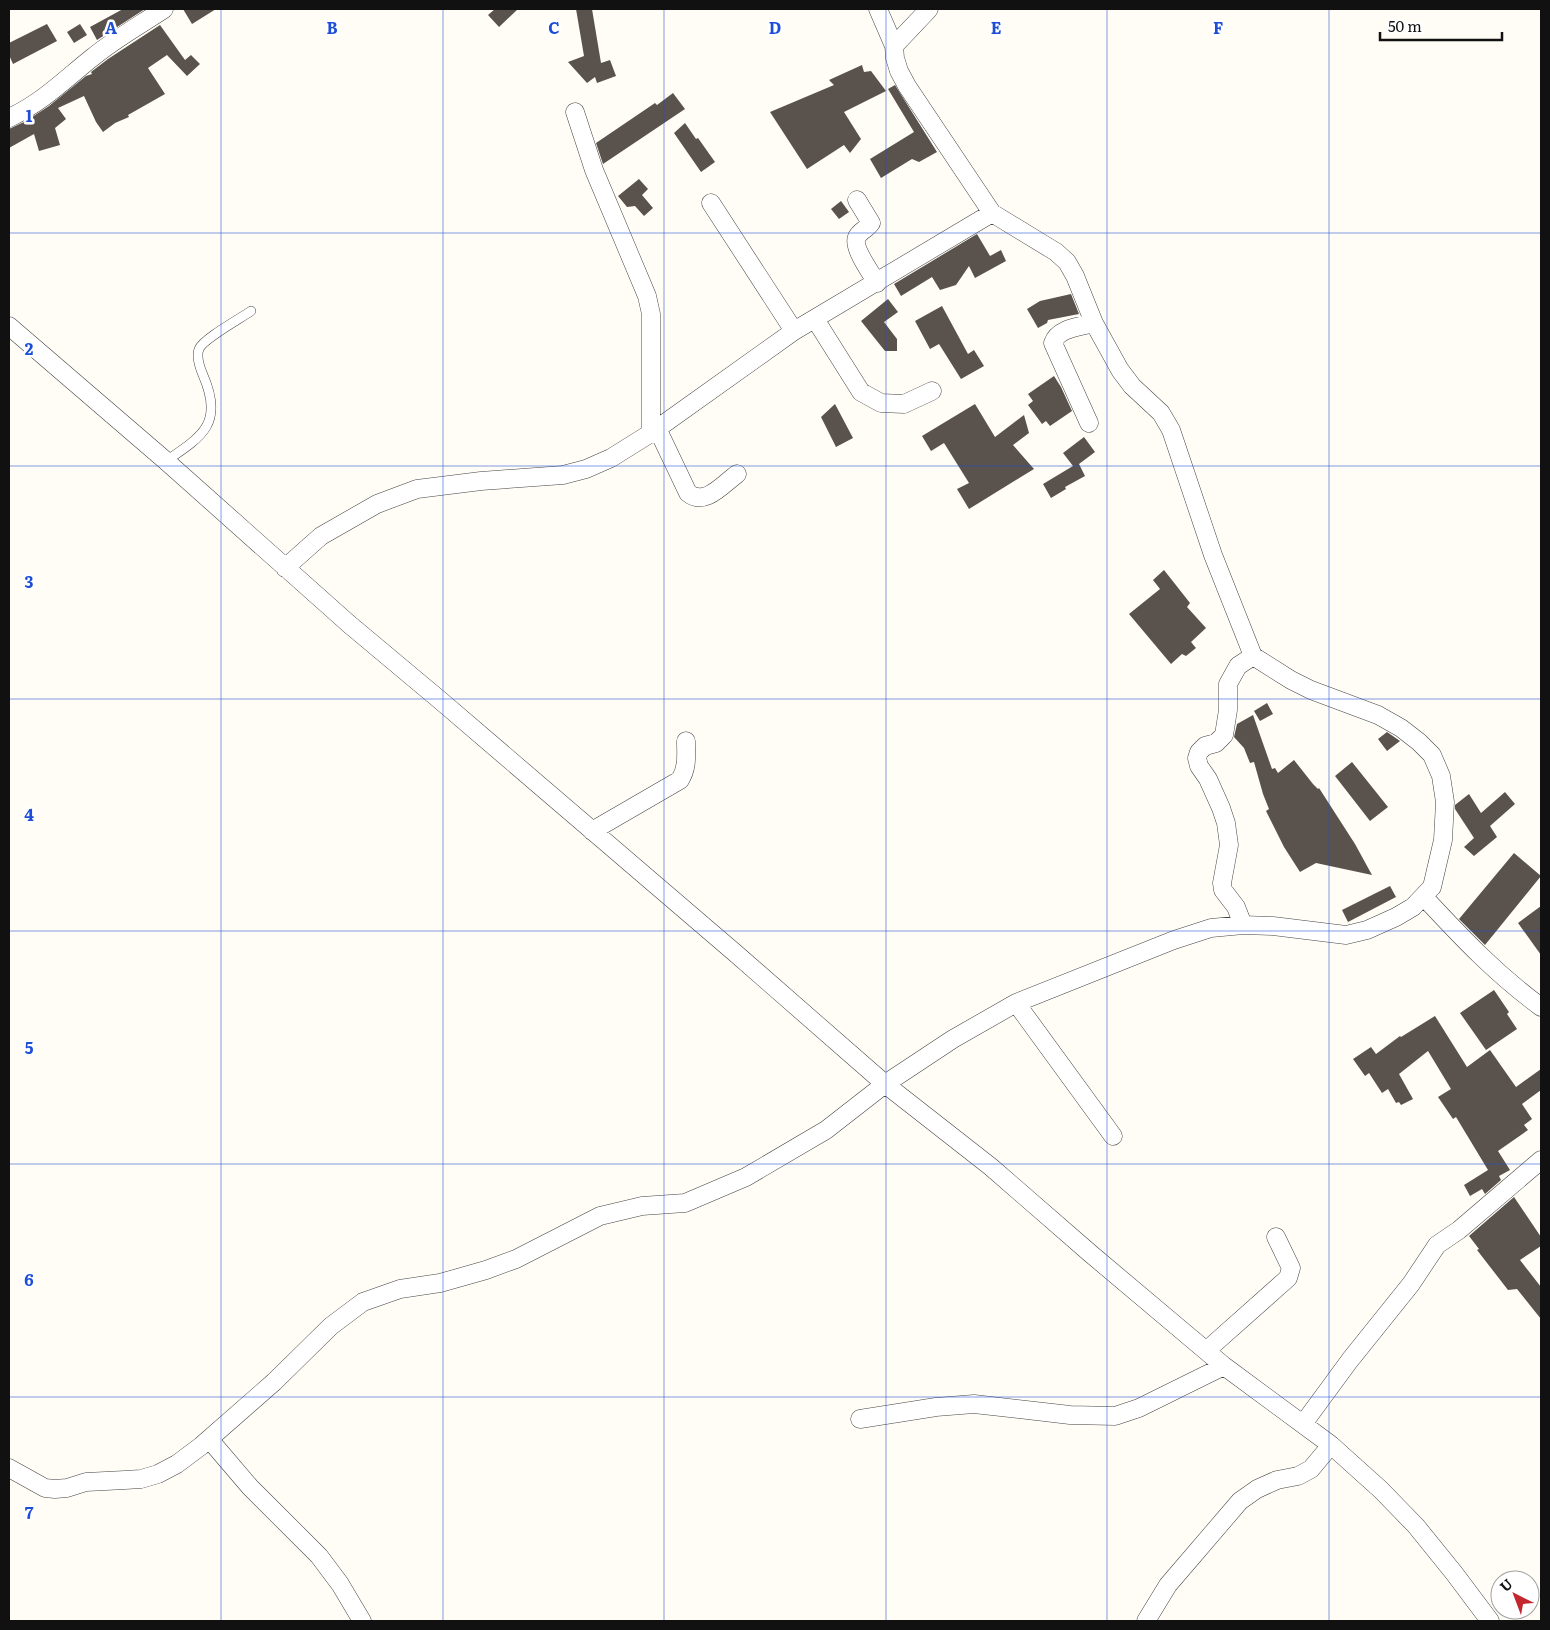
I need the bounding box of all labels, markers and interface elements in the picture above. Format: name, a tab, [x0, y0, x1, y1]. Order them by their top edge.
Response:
scale bar	[1380, 10, 1502, 42]
text: 50 m	[1388, 14, 1422, 37]
text: A	[105, 15, 117, 39]
text: B	[326, 15, 338, 39]
text: C	[548, 15, 560, 39]
text: D	[769, 15, 781, 39]
text: E	[991, 15, 1002, 39]
text: F	[1213, 15, 1223, 39]
text: 1	[26, 103, 33, 127]
text: 2	[25, 336, 34, 360]
text: 3	[25, 569, 34, 593]
text: 4	[24, 802, 34, 826]
text: 5	[25, 1035, 34, 1059]
text: 6	[24, 1267, 34, 1291]
text: 7	[25, 1500, 34, 1524]
north arrow	[1490, 1570, 1540, 1620]
text: U	[1495, 1573, 1516, 1596]

